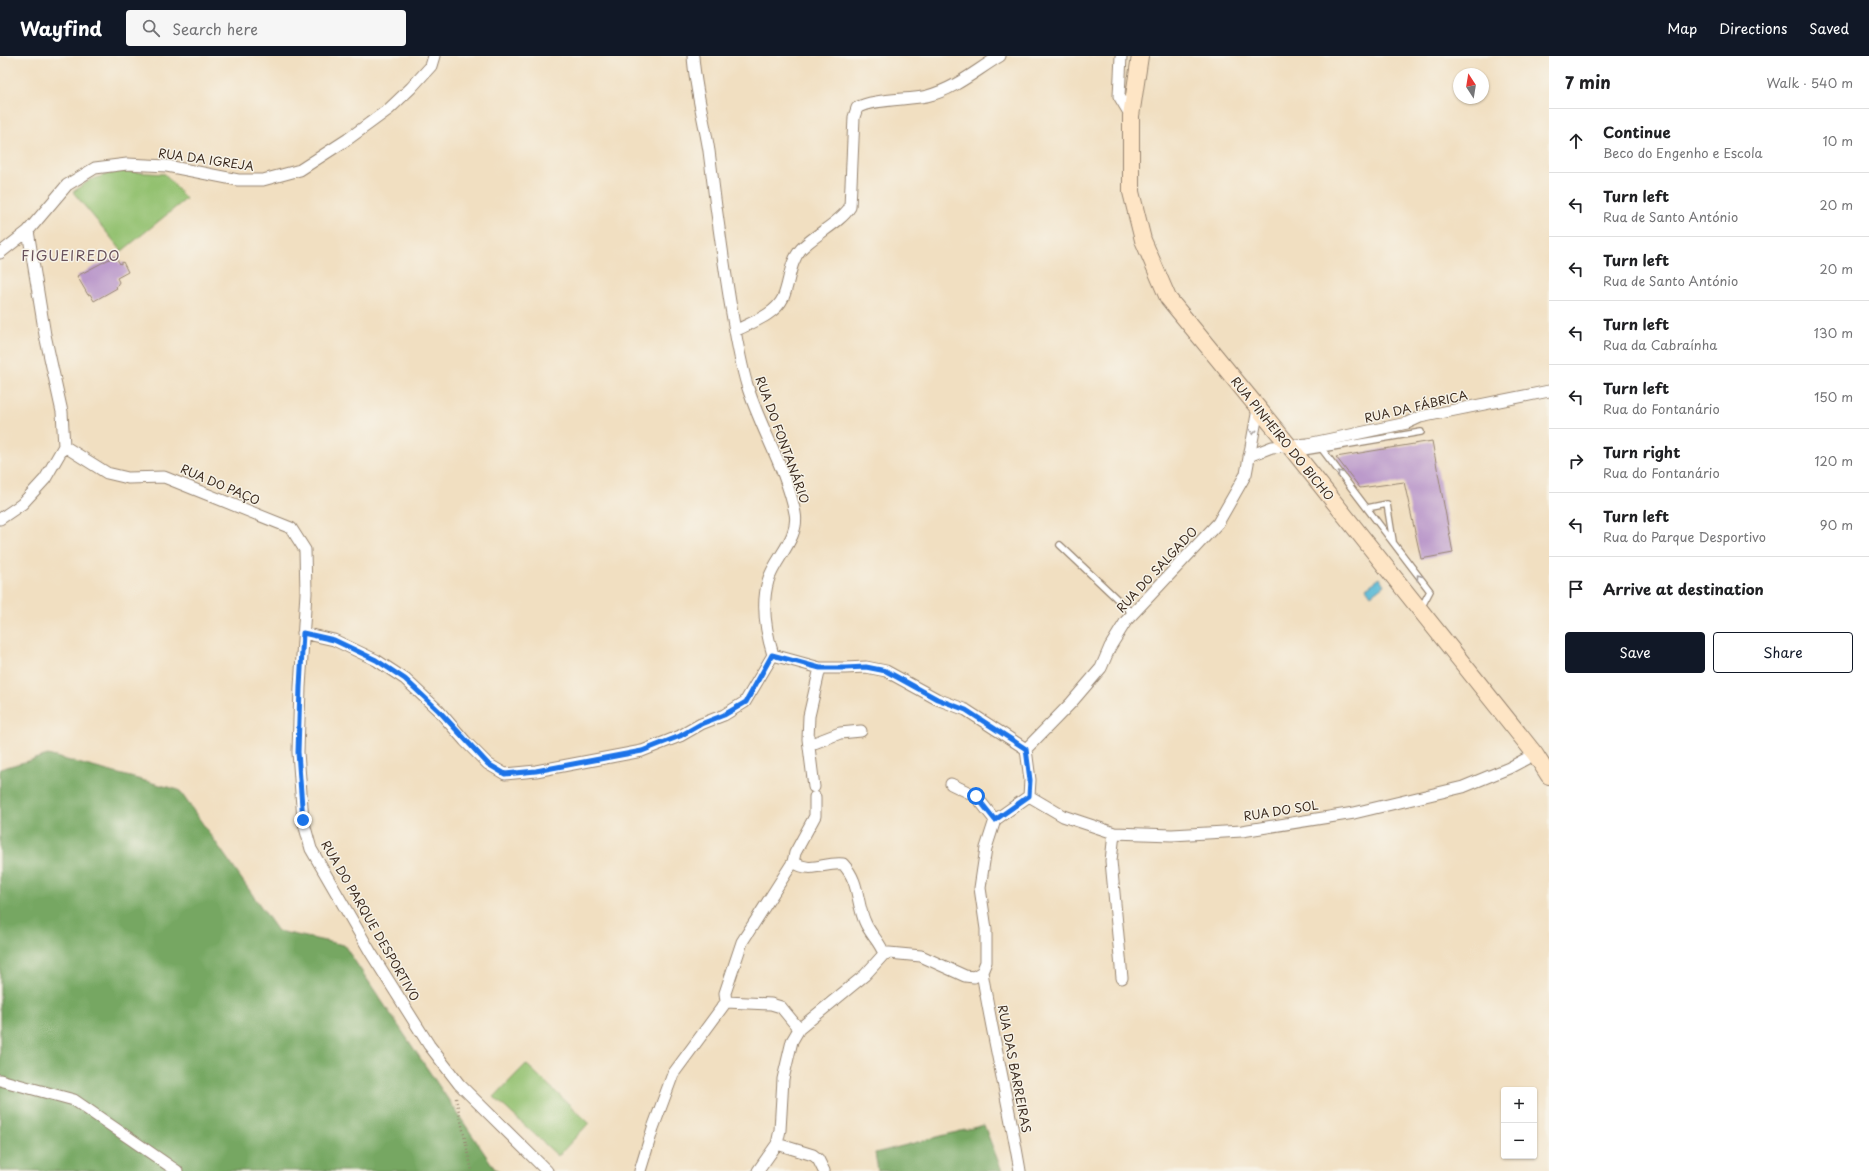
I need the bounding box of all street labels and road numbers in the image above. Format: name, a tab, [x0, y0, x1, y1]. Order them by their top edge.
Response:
street label: RUA DA IGREJA	[157, 143, 255, 175]
street label: RUA DO FONTANÁRIO	[751, 373, 814, 506]
street label: RUA PINHEIRO DO BICHO	[1227, 373, 1339, 504]
street label: RUA DA FÁBRICA	[1362, 385, 1469, 427]
street label: RUA DO PAÇO	[178, 459, 263, 509]
street label: RUA DO SALGADO	[1112, 522, 1201, 616]
street label: RUA DO SOL	[1242, 795, 1320, 825]
street label: RUA DO PARQUE DESPORTIVO	[317, 837, 424, 1004]
street label: RUA DAS BARREIRAS	[994, 1003, 1036, 1134]

